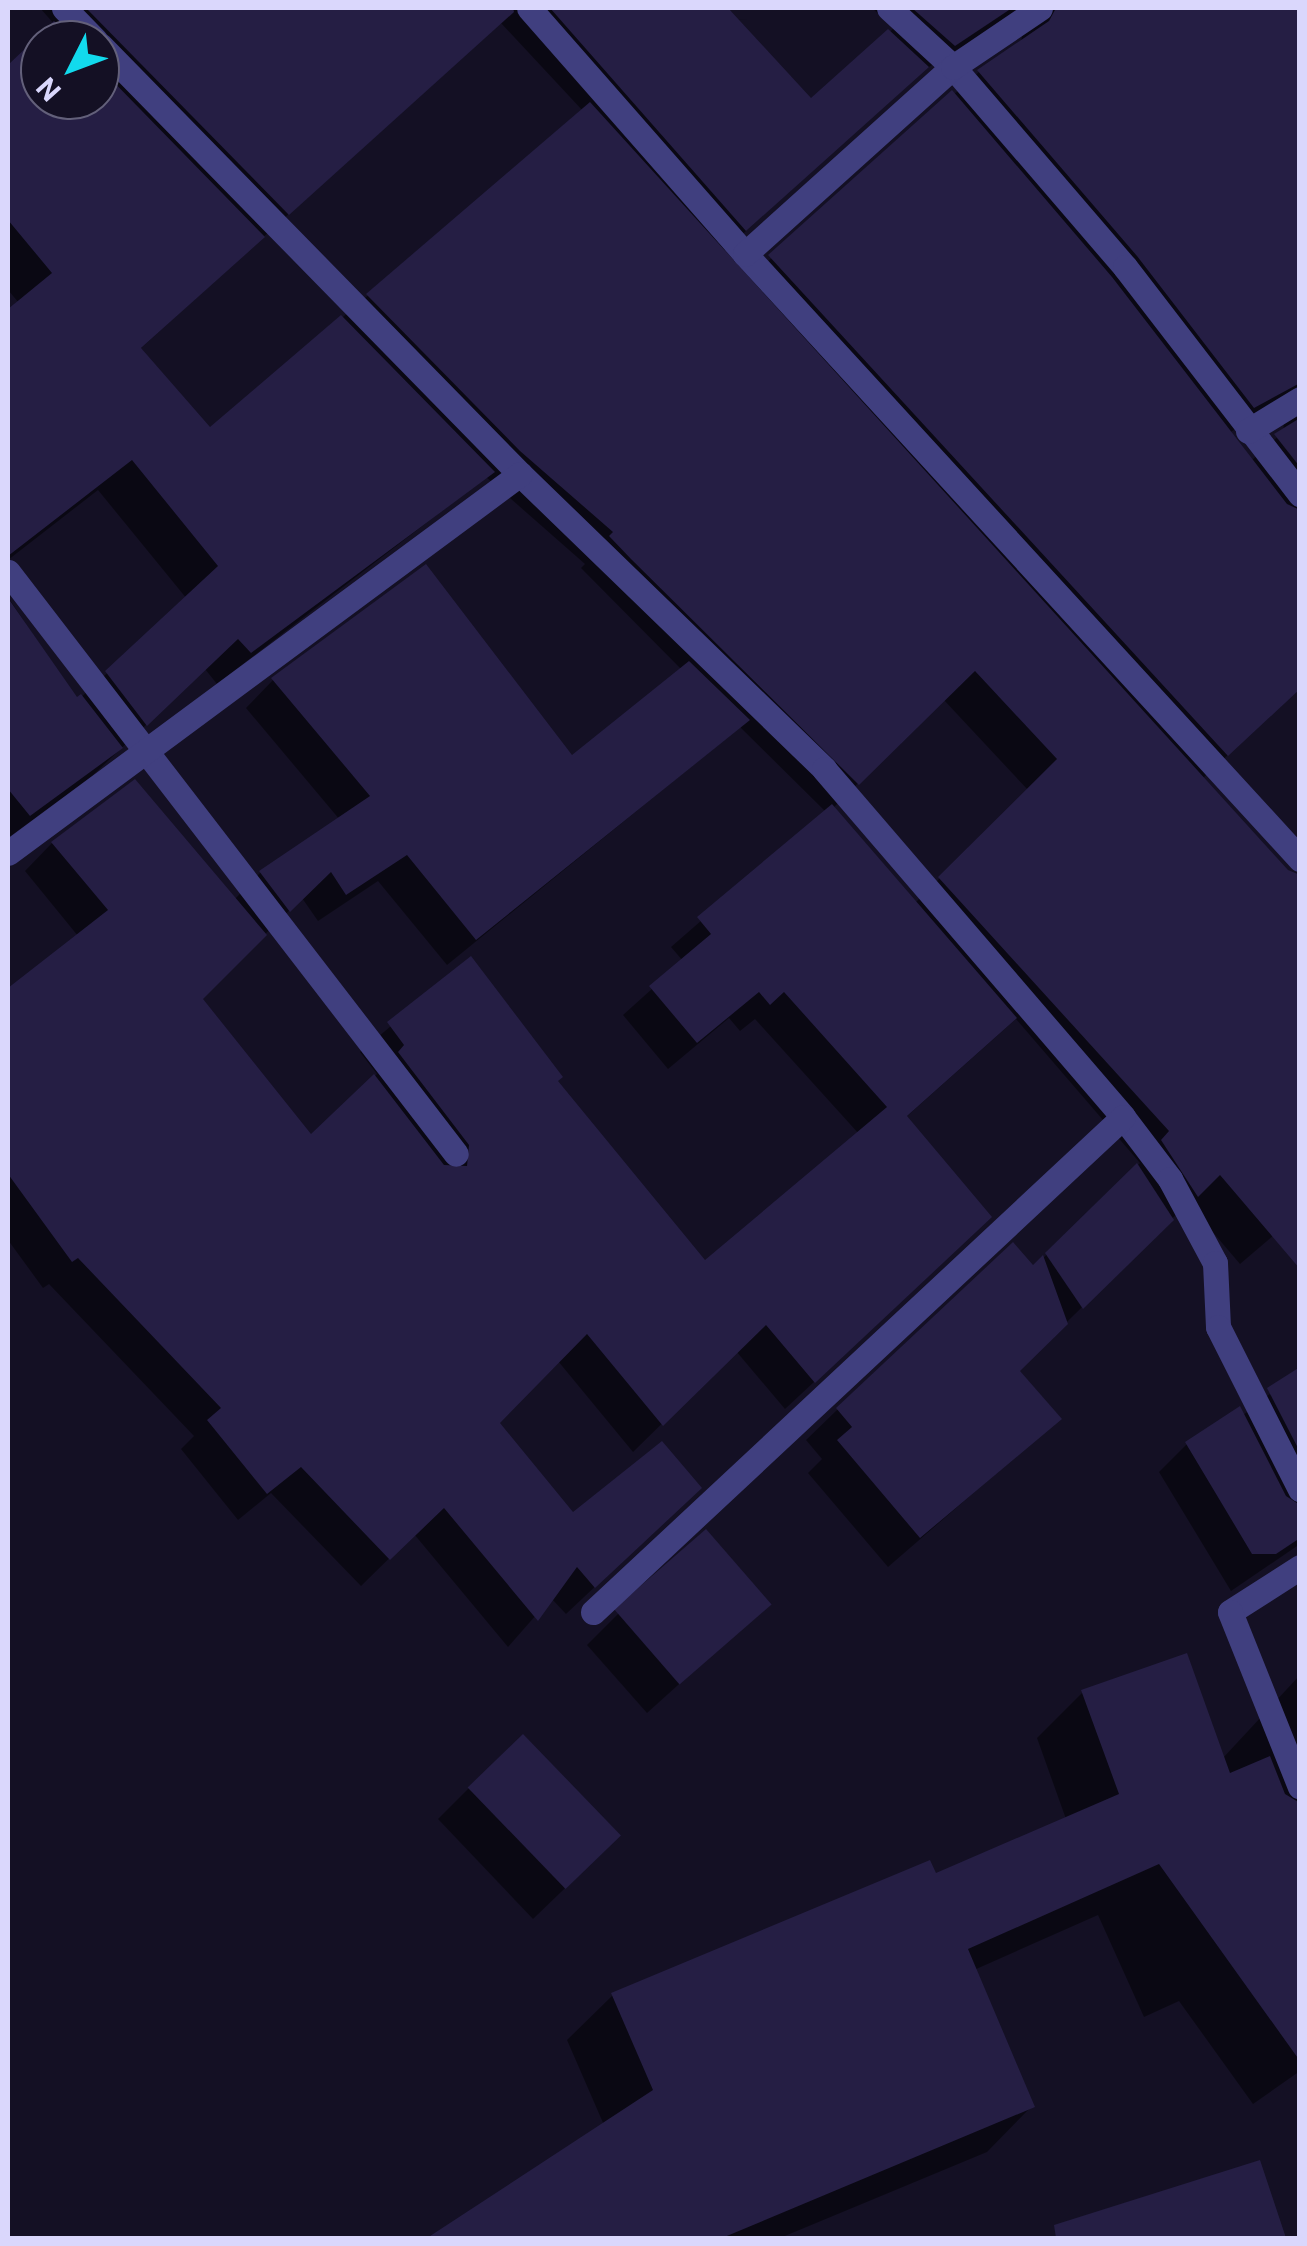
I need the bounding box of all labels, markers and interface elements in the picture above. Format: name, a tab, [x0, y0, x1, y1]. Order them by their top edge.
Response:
north arrow	[20, 20, 120, 120]
text: N	[30, 71, 68, 107]

